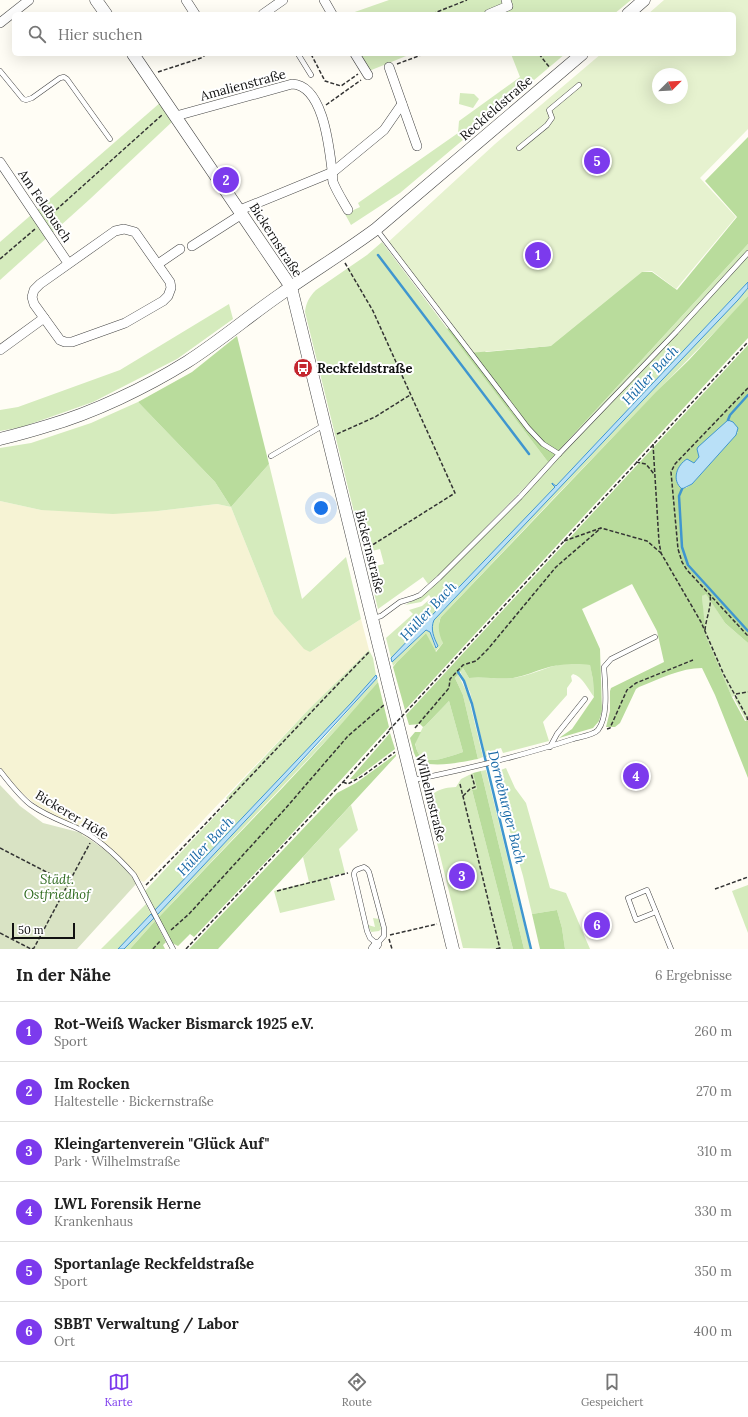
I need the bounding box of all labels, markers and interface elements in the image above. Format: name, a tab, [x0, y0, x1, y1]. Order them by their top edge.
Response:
search box	[12, 12, 736, 56]
icon: search	[26, 23, 48, 45]
text: Hier suchen	[58, 25, 142, 44]
street label: Amalienstraße	[197, 65, 288, 105]
north arrow	[652, 68, 688, 104]
street label: Reckfeldstraße	[456, 72, 536, 144]
pin: 5	[584, 146, 610, 176]
street label: Am Feldbusch	[14, 165, 76, 246]
pin: 2	[213, 165, 239, 195]
street label: Bickernstraße	[246, 200, 306, 280]
pin: 1	[525, 240, 551, 270]
water label: Hüller Bach	[618, 342, 682, 408]
bus stop icon: Reckfeldstraße	[292, 357, 314, 379]
place label: Reckfeldstraße	[317, 360, 412, 377]
your location	[311, 498, 331, 518]
street label: Bickernstraße	[351, 509, 389, 595]
water label: Hüller Bach	[396, 578, 460, 644]
water label: Dorneburger Bach	[484, 749, 530, 865]
street label: Wilhelmstraße	[412, 753, 450, 843]
pin: 4	[623, 761, 649, 791]
street label: Bickerer Höfe	[32, 786, 112, 844]
water label: Hüller Bach	[173, 813, 237, 879]
pin: 3	[449, 861, 475, 891]
park label: Städt. Ostfriedhof	[24, 871, 92, 903]
pin: 6	[584, 910, 610, 940]
scale bar	[12, 921, 75, 940]
text: 50 m	[18, 923, 44, 937]
text: In der Nähe	[16, 964, 111, 986]
text: 6 Ergebnisse	[655, 967, 732, 984]
text: Rot-Weiß Wacker Bismarck 1925 e.V.	[54, 1014, 314, 1033]
text: 1	[26, 1023, 32, 1040]
text: 260 m	[694, 1023, 732, 1040]
text: Sport	[54, 1033, 87, 1050]
text: Im Rocken	[54, 1074, 130, 1093]
text: 2	[26, 1083, 32, 1100]
text: 270 m	[696, 1083, 732, 1100]
text: Haltestelle · Bickernstraße	[54, 1093, 214, 1110]
text: Kleingartenverein "Glück Auf"	[54, 1134, 269, 1153]
text: 3	[25, 1143, 33, 1160]
text: 310 m	[697, 1143, 732, 1160]
text: Park · Wilhelmstraße	[54, 1153, 180, 1170]
text: LWL Forensik Herne	[54, 1194, 201, 1213]
text: 4	[25, 1203, 33, 1220]
text: 330 m	[694, 1203, 732, 1220]
text: Krankenhaus	[54, 1213, 133, 1230]
text: Sportanlage Reckfeldstraße	[54, 1254, 254, 1273]
text: 5	[25, 1263, 33, 1280]
text: 350 m	[695, 1263, 732, 1280]
text: Sport	[54, 1273, 87, 1290]
text: SBBT Verwaltung / Labor	[54, 1314, 239, 1333]
text: 6	[25, 1323, 33, 1340]
text: 400 m	[694, 1323, 732, 1340]
text: Ort	[54, 1333, 75, 1350]
tab: Karte	[105, 1371, 133, 1409]
tab: Route	[342, 1371, 372, 1409]
tab: Gespeichert	[581, 1371, 643, 1409]

